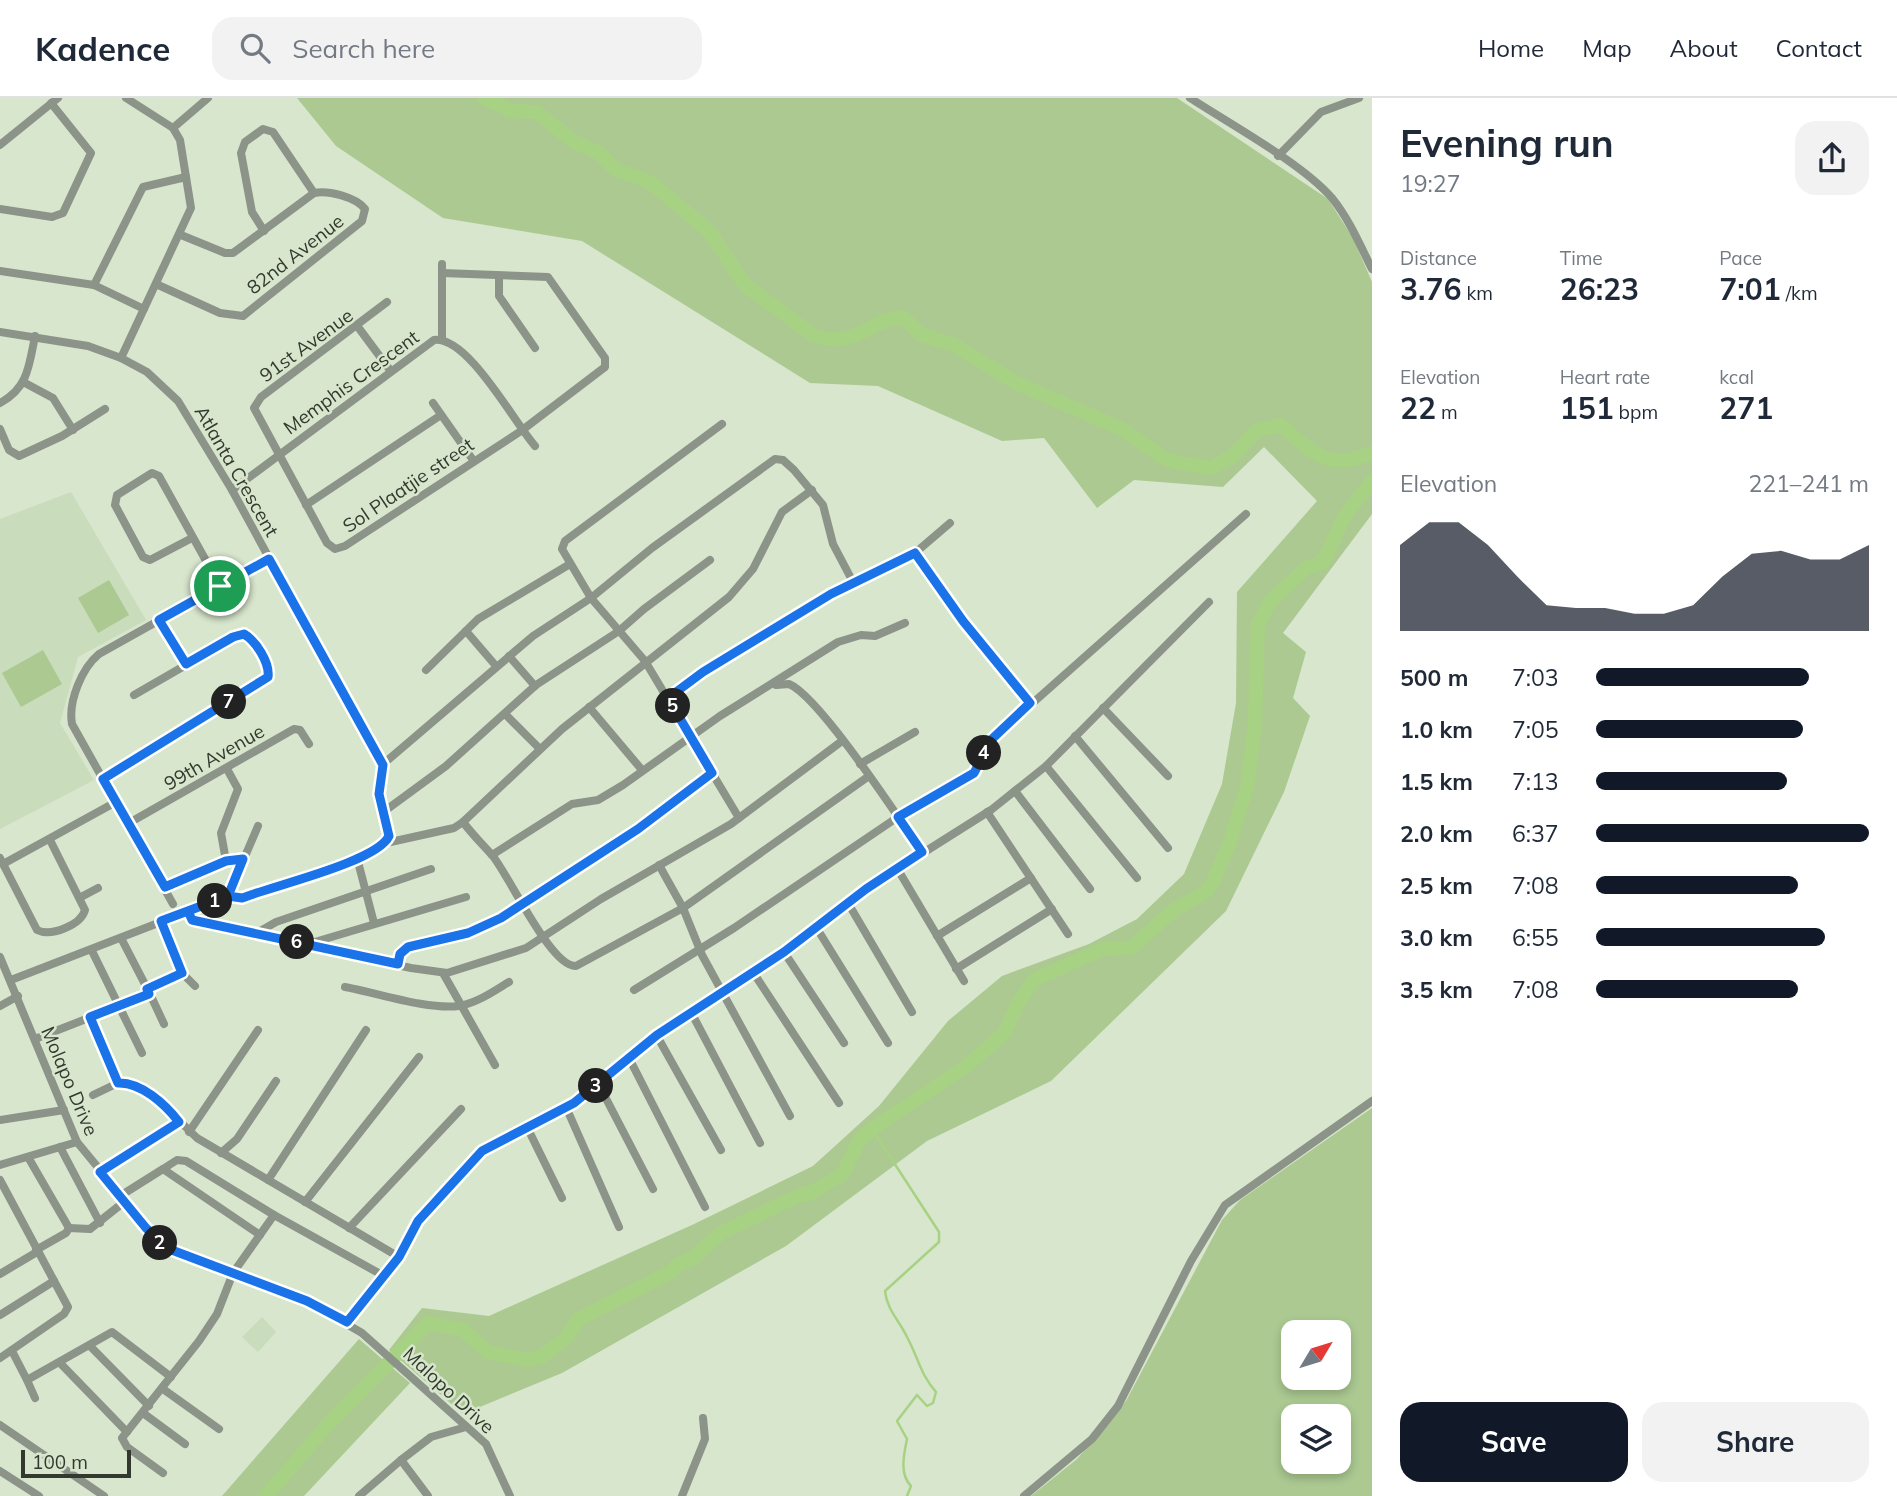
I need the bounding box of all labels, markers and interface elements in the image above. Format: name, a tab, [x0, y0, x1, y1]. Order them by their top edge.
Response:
search box	[212, 17, 702, 80]
text: Kadence	[35, 28, 170, 69]
icon: search	[236, 29, 274, 67]
text: Search here	[292, 32, 435, 65]
text: Home	[1478, 33, 1544, 63]
text: Map	[1582, 33, 1632, 63]
text: About	[1670, 33, 1738, 63]
text: Contact	[1776, 33, 1862, 63]
text: Evening run	[1400, 119, 1614, 167]
button: share	[1795, 121, 1869, 195]
text: 19:27	[1400, 169, 1460, 198]
street label: 82nd Avenue	[242, 209, 348, 299]
text: Distance	[1400, 246, 1477, 270]
text: Time	[1560, 246, 1603, 270]
text: Pace	[1719, 246, 1762, 270]
text: 3.76	[1400, 270, 1461, 308]
text: 26:23	[1560, 270, 1639, 308]
text: 7:01	[1719, 270, 1781, 308]
text: km	[1461, 281, 1493, 305]
text: /km	[1781, 281, 1818, 305]
street label: 91st Avenue	[254, 303, 358, 387]
street label: Memphis Crescent	[279, 325, 424, 439]
text: Elevation	[1400, 365, 1480, 389]
text: Heart rate	[1560, 365, 1650, 389]
text: kcal	[1719, 365, 1754, 389]
text: 22	[1400, 389, 1436, 427]
text: 151	[1560, 389, 1614, 427]
text: 271	[1719, 389, 1773, 427]
text: m	[1436, 400, 1458, 424]
text: bpm	[1614, 400, 1658, 424]
street label: Atlanta Crescent	[190, 401, 284, 541]
street label: Sol Plaatjie street	[338, 432, 478, 538]
text: Elevation	[1400, 469, 1497, 498]
text: 221–241 m	[1748, 469, 1869, 498]
pin	[190, 556, 250, 616]
icon: arrive	[201, 567, 239, 605]
text: 500 m	[1400, 663, 1468, 692]
text: 7:03	[1512, 663, 1559, 692]
pin: 7	[212, 684, 246, 720]
pin: 5	[656, 688, 690, 724]
text: 7	[223, 689, 234, 713]
text: 5	[667, 693, 678, 717]
text: 1.0 km	[1400, 715, 1473, 744]
text: 7:05	[1512, 715, 1559, 744]
street label: 99th Avenue	[160, 719, 268, 795]
pin: 4	[967, 736, 1002, 770]
text: 4	[978, 740, 989, 764]
text: 1.5 km	[1400, 767, 1473, 796]
text: 7:13	[1512, 767, 1559, 796]
text: 2.0 km	[1400, 819, 1473, 848]
text: 6:37	[1512, 819, 1559, 848]
text: 2.5 km	[1400, 871, 1473, 900]
text: 7:08	[1512, 871, 1559, 900]
pin: 1	[198, 884, 232, 918]
text: 1	[209, 888, 220, 912]
text: 3.0 km	[1400, 923, 1473, 952]
text: 6:55	[1512, 923, 1559, 952]
pin: 6	[280, 924, 314, 960]
text: 6	[291, 929, 302, 953]
text: 3.5 km	[1400, 975, 1473, 1004]
text: 7:08	[1512, 975, 1559, 1004]
street label: Molapo Drive	[36, 1023, 104, 1139]
pin: 3	[578, 1068, 614, 1104]
text: 3	[590, 1073, 601, 1097]
pin: 2	[142, 1226, 178, 1260]
text: 2	[154, 1230, 165, 1254]
north arrow	[1281, 1320, 1351, 1390]
map controls	[1281, 1320, 1351, 1474]
street label: Malopo Drive	[398, 1342, 500, 1438]
button: Save	[1400, 1402, 1628, 1482]
button: Share	[1642, 1402, 1869, 1482]
button: layers	[1281, 1404, 1351, 1474]
scale bar	[21, 1447, 131, 1479]
text: 100 m	[32, 1450, 88, 1474]

